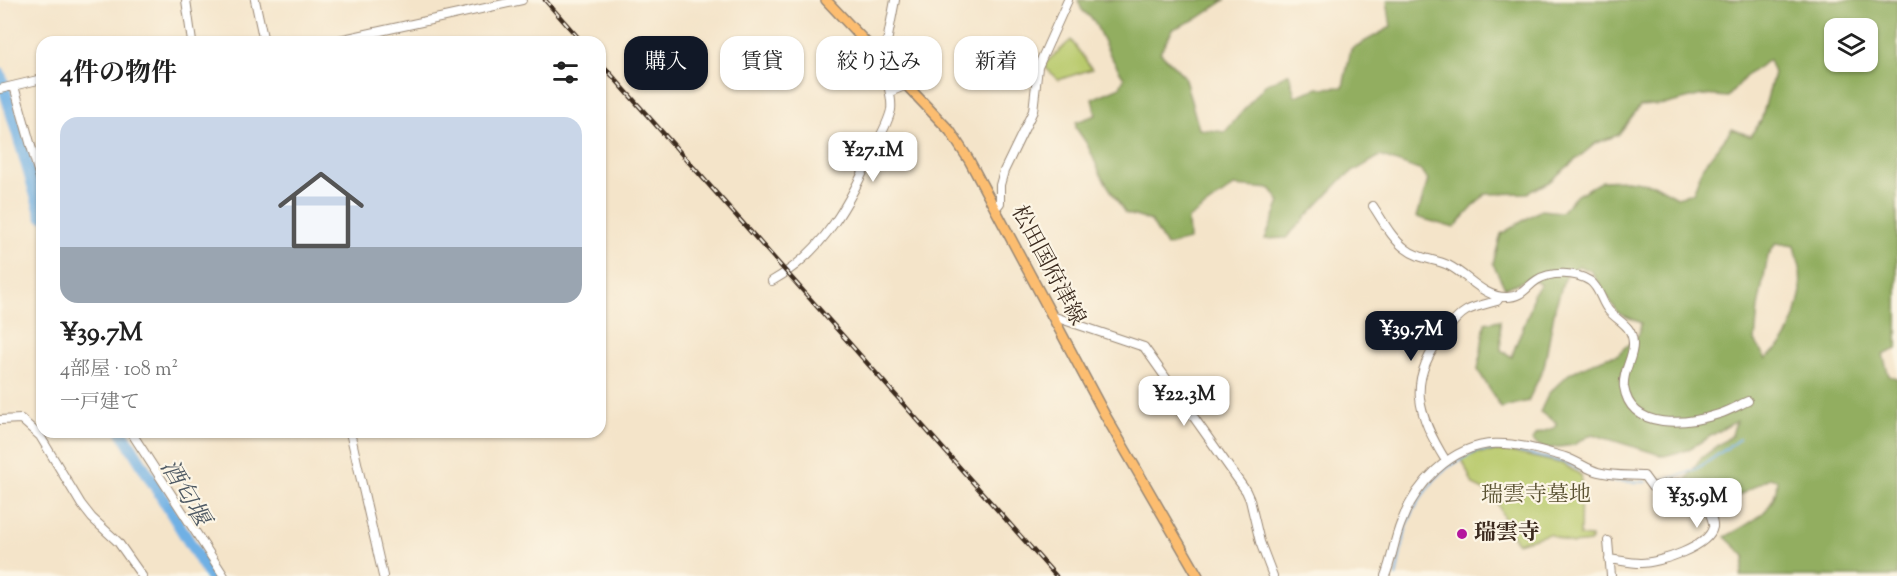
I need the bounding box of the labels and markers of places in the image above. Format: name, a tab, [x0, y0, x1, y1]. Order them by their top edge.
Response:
pin: ¥27.1M	[824, 132, 922, 183]
pin: ¥39.7M	[1362, 311, 1460, 362]
pin: ¥22.3M	[1135, 376, 1233, 427]
pin: ¥35.9M	[1648, 478, 1746, 529]
place label: 瑞雲寺	[1474, 518, 1540, 550]
marker: 瑞雲寺	[1455, 527, 1469, 541]

